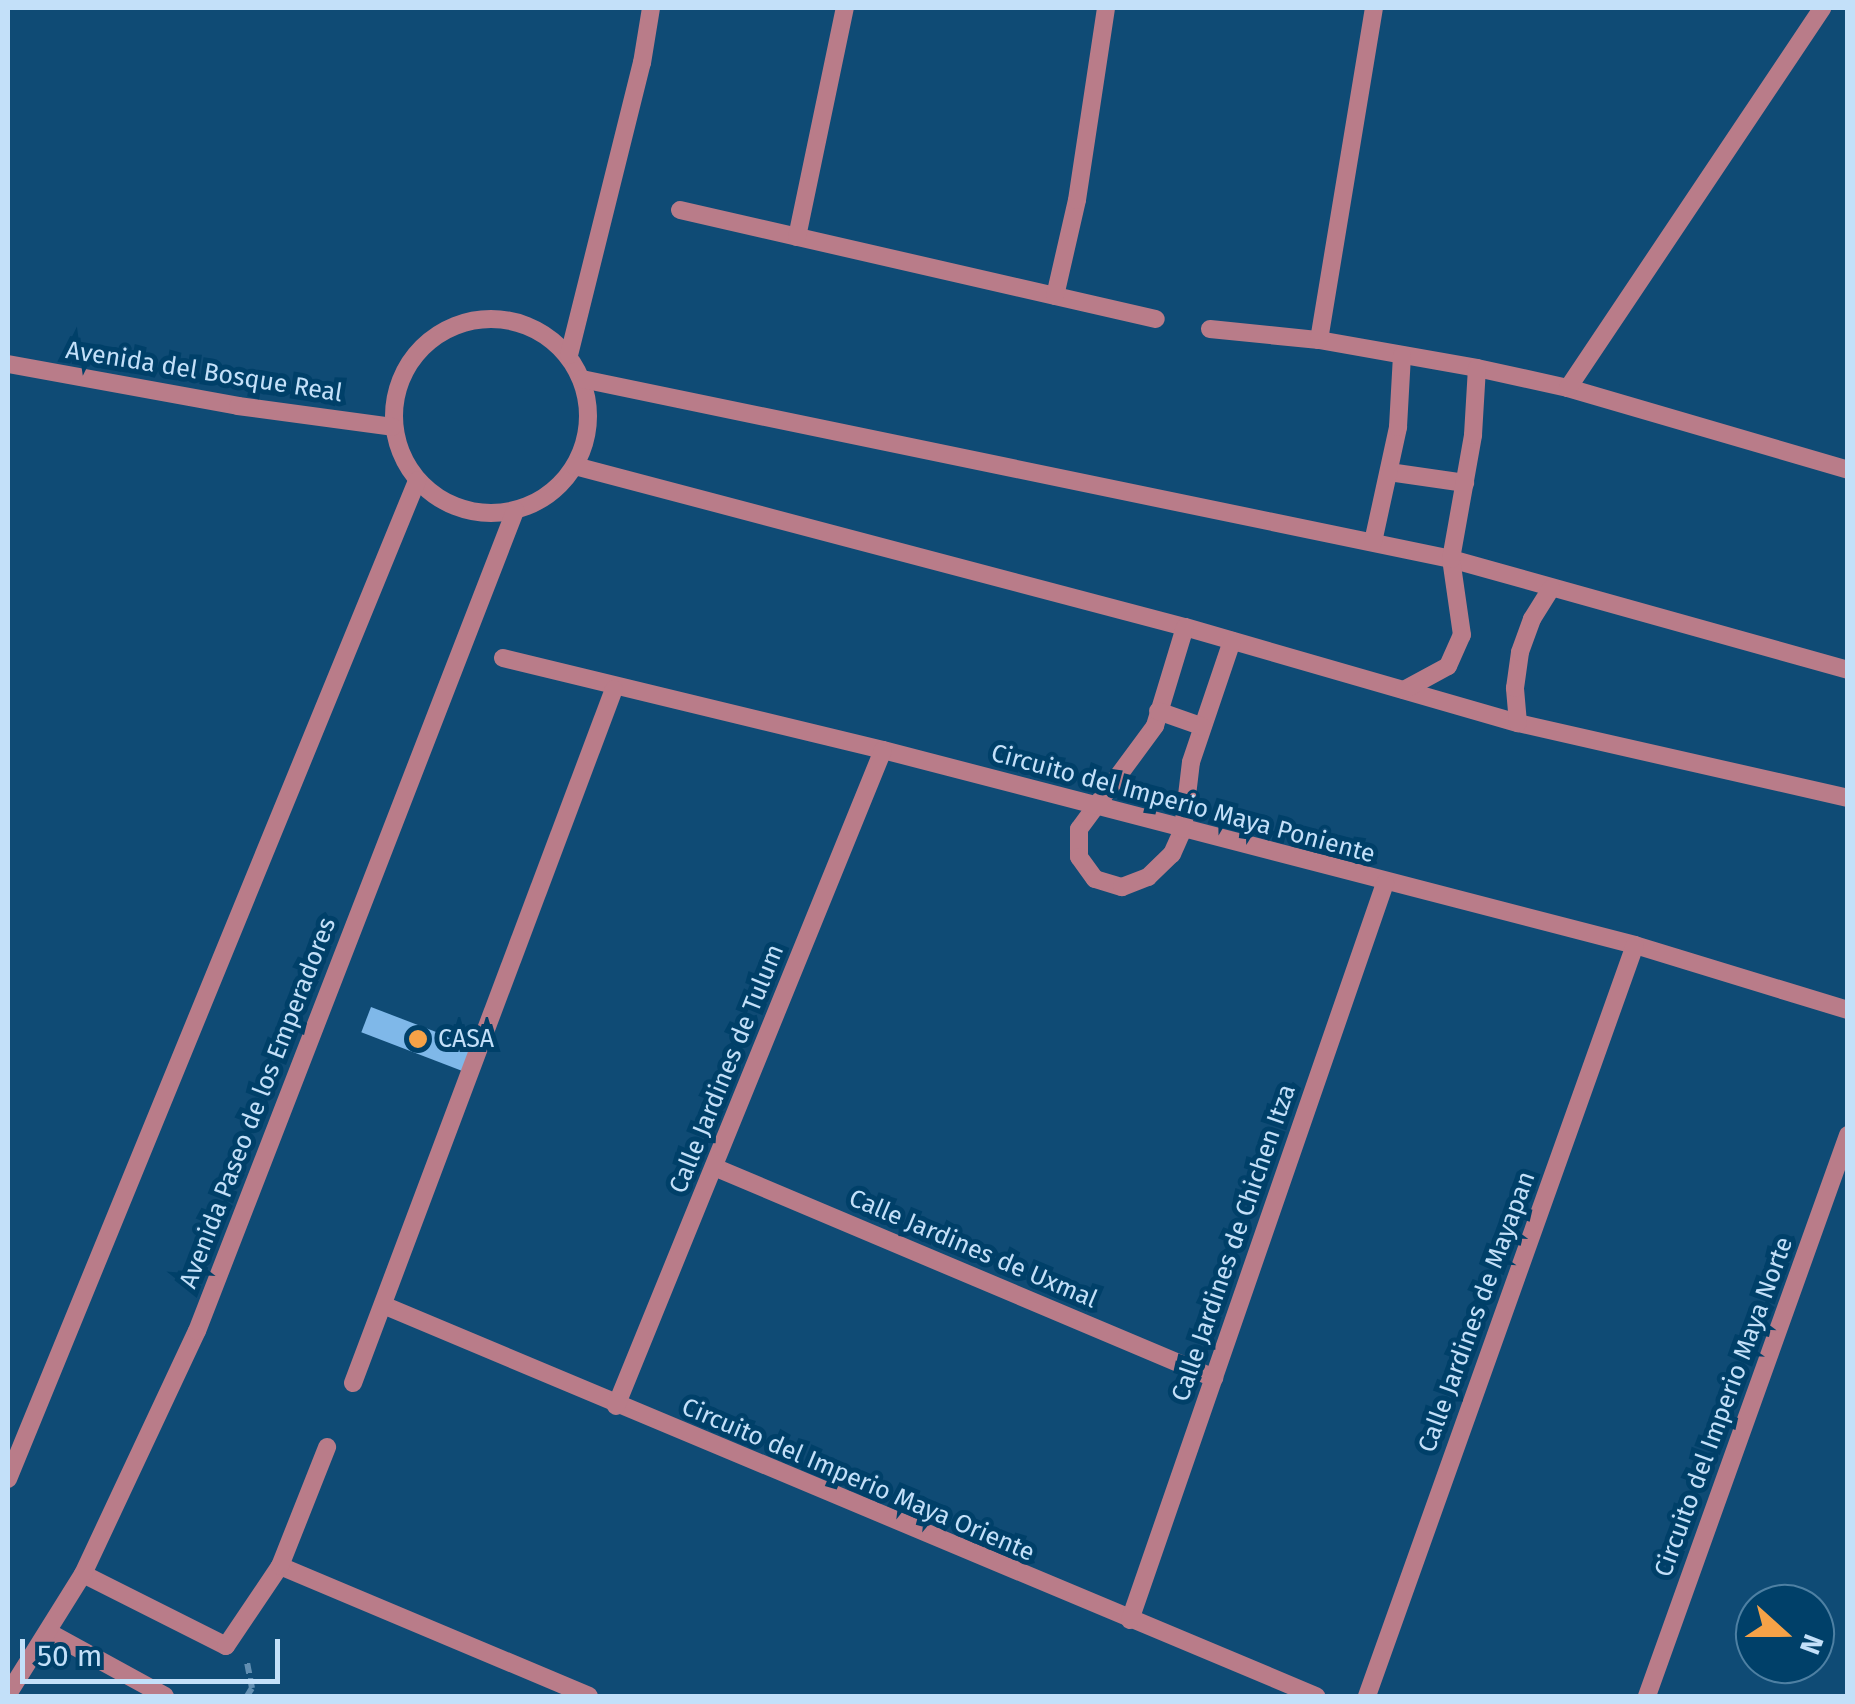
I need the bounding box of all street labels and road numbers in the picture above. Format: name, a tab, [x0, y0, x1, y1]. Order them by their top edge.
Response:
street label: Avenida del Bosque Real	[64, 335, 344, 409]
street label: Circuito del Imperio Maya Poniente	[988, 738, 1378, 870]
street label: Avenida Paseo de los Emperadores	[173, 913, 343, 1293]
street label: Calle Jardines de Tulum	[663, 940, 791, 1198]
street label: Calle Jardines de Chichen Itza	[1166, 1081, 1302, 1405]
street label: Calle Jardines de Mayapan	[1412, 1167, 1542, 1457]
street label: Calle Jardines de Uxmal	[844, 1183, 1102, 1315]
street label: Circuito del Imperio Maya Norte	[1648, 1233, 1800, 1581]
street label: Circuito del Imperio Maya Oriente	[677, 1392, 1039, 1568]

